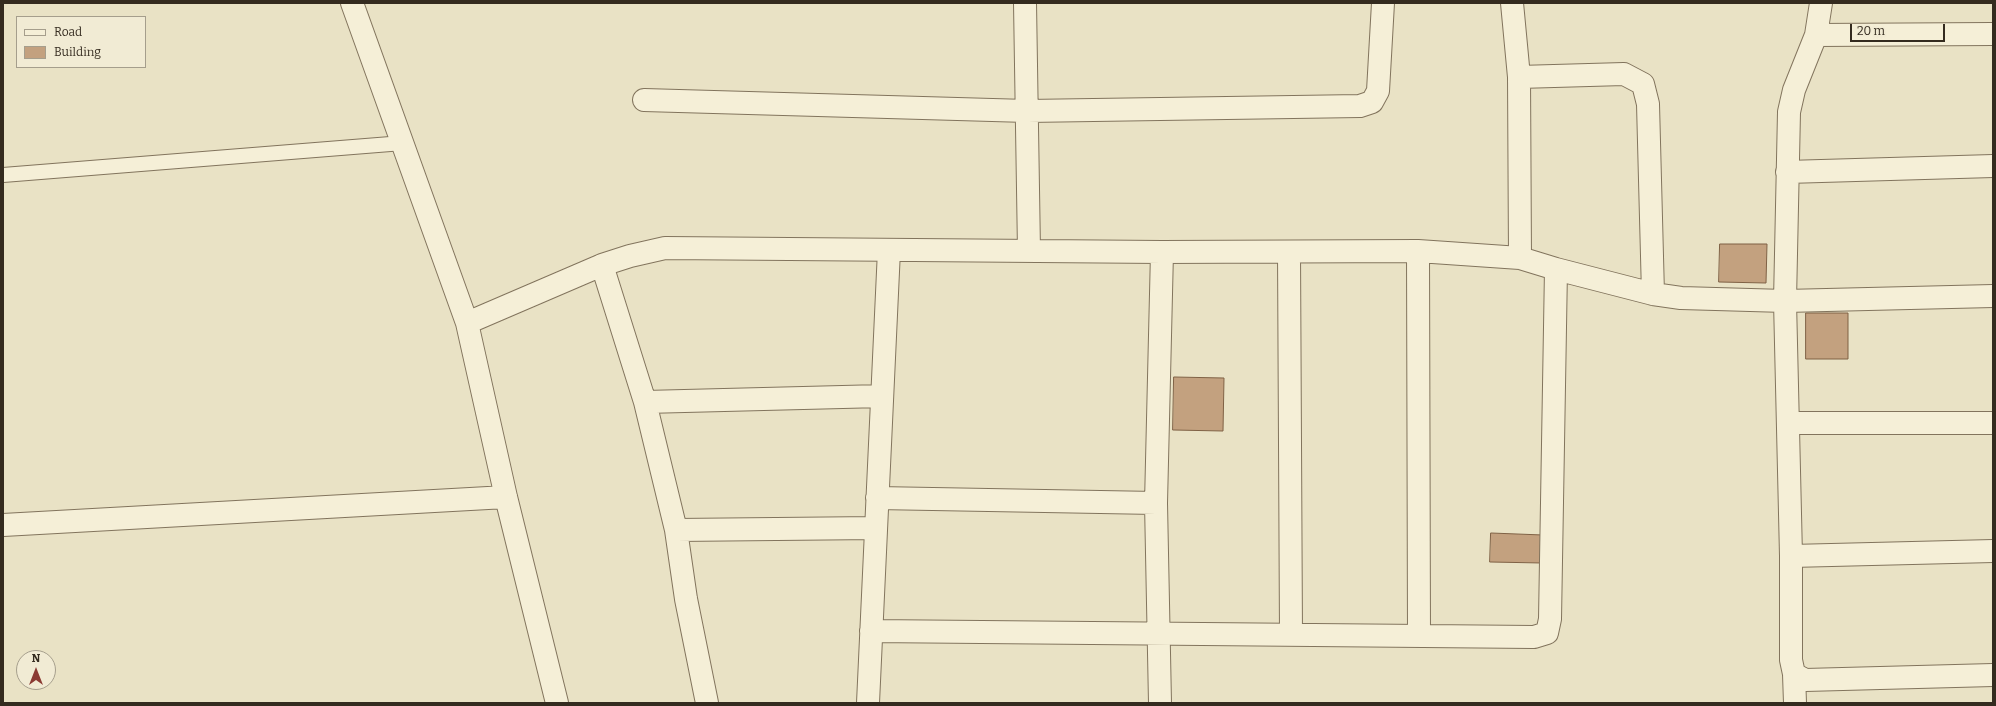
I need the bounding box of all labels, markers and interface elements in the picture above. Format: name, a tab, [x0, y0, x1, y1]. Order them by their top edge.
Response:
legend	[16, 16, 146, 68]
scale bar	[1852, 16, 1947, 42]
text: 20 m	[1857, 24, 1885, 38]
text: Road	[54, 25, 82, 39]
text: Building	[54, 45, 101, 59]
north arrow	[16, 650, 56, 690]
text: N	[32, 652, 40, 665]

